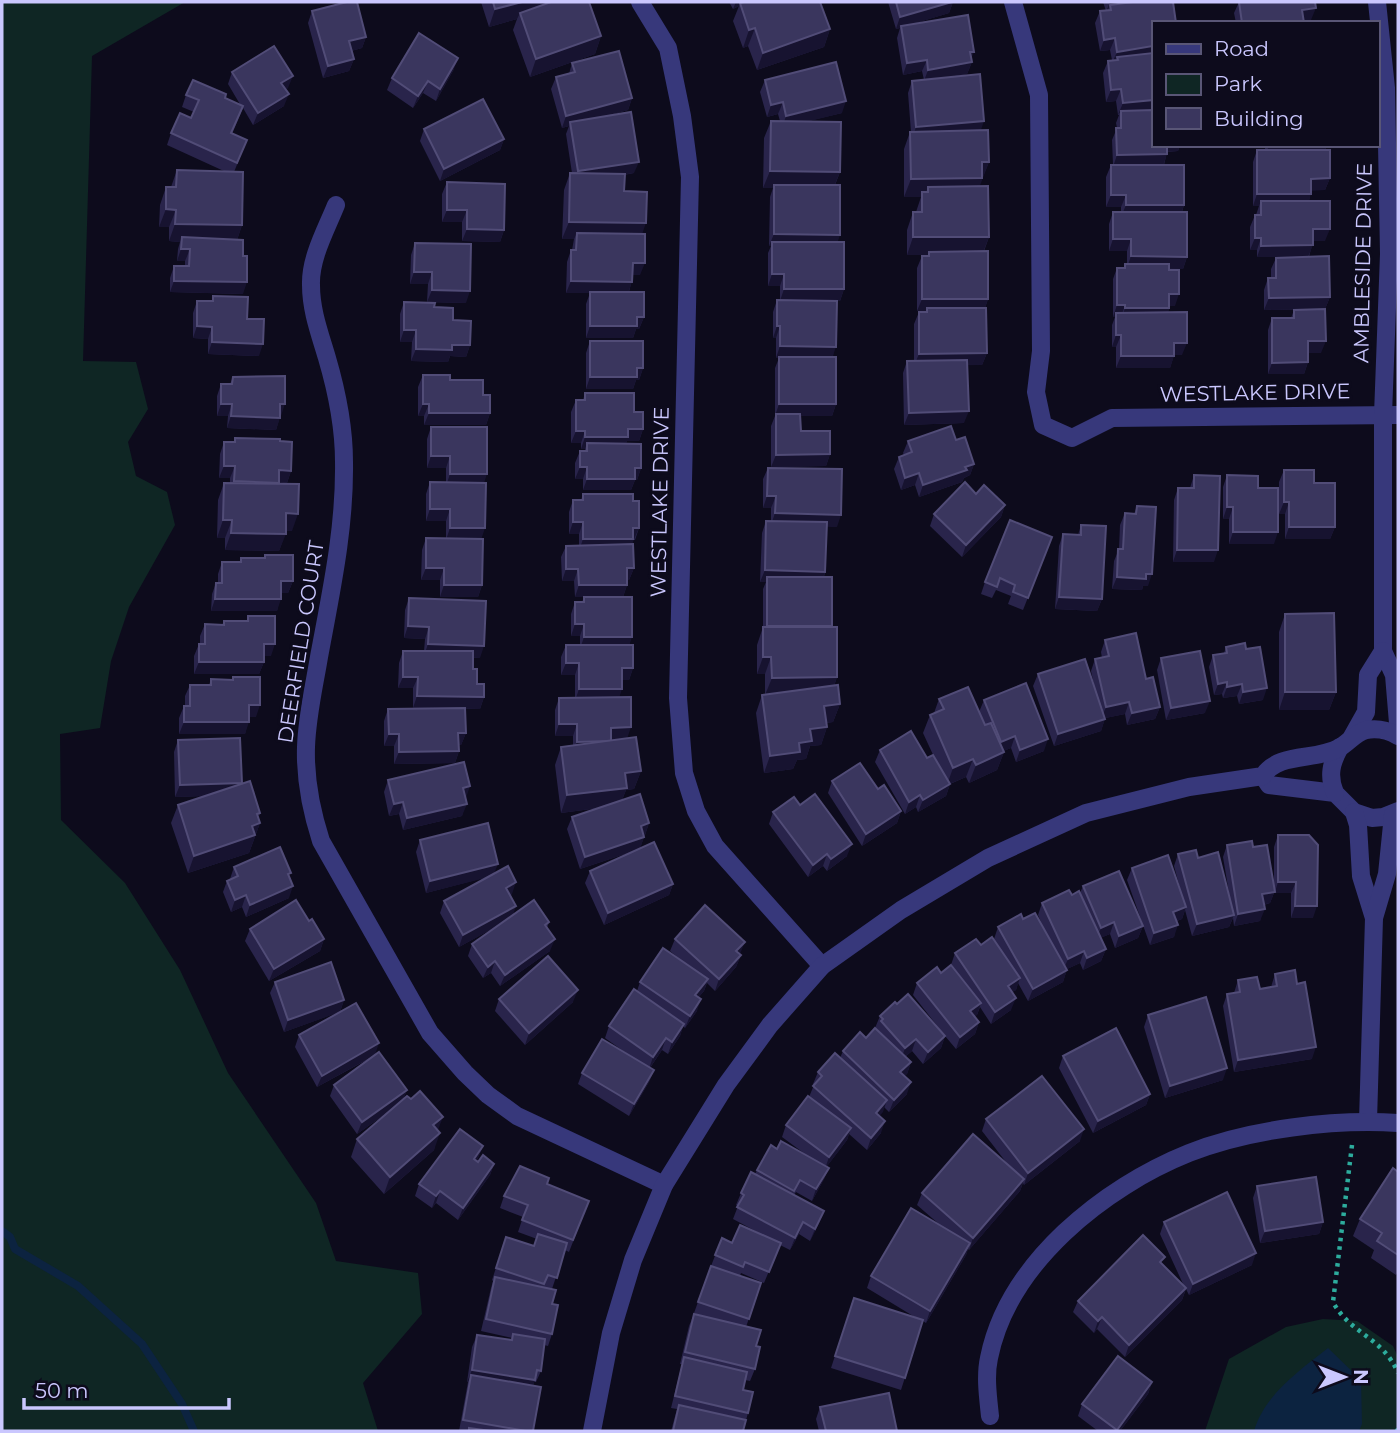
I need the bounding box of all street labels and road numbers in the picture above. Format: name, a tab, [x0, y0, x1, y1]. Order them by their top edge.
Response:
street label: AMBLESIDE DRIVE	[1348, 163, 1377, 363]
street label: WESTLAKE DRIVE	[1159, 378, 1351, 407]
street label: WESTLAKE DRIVE	[645, 406, 674, 598]
street label: DEERFIELD COURT	[272, 539, 329, 745]

